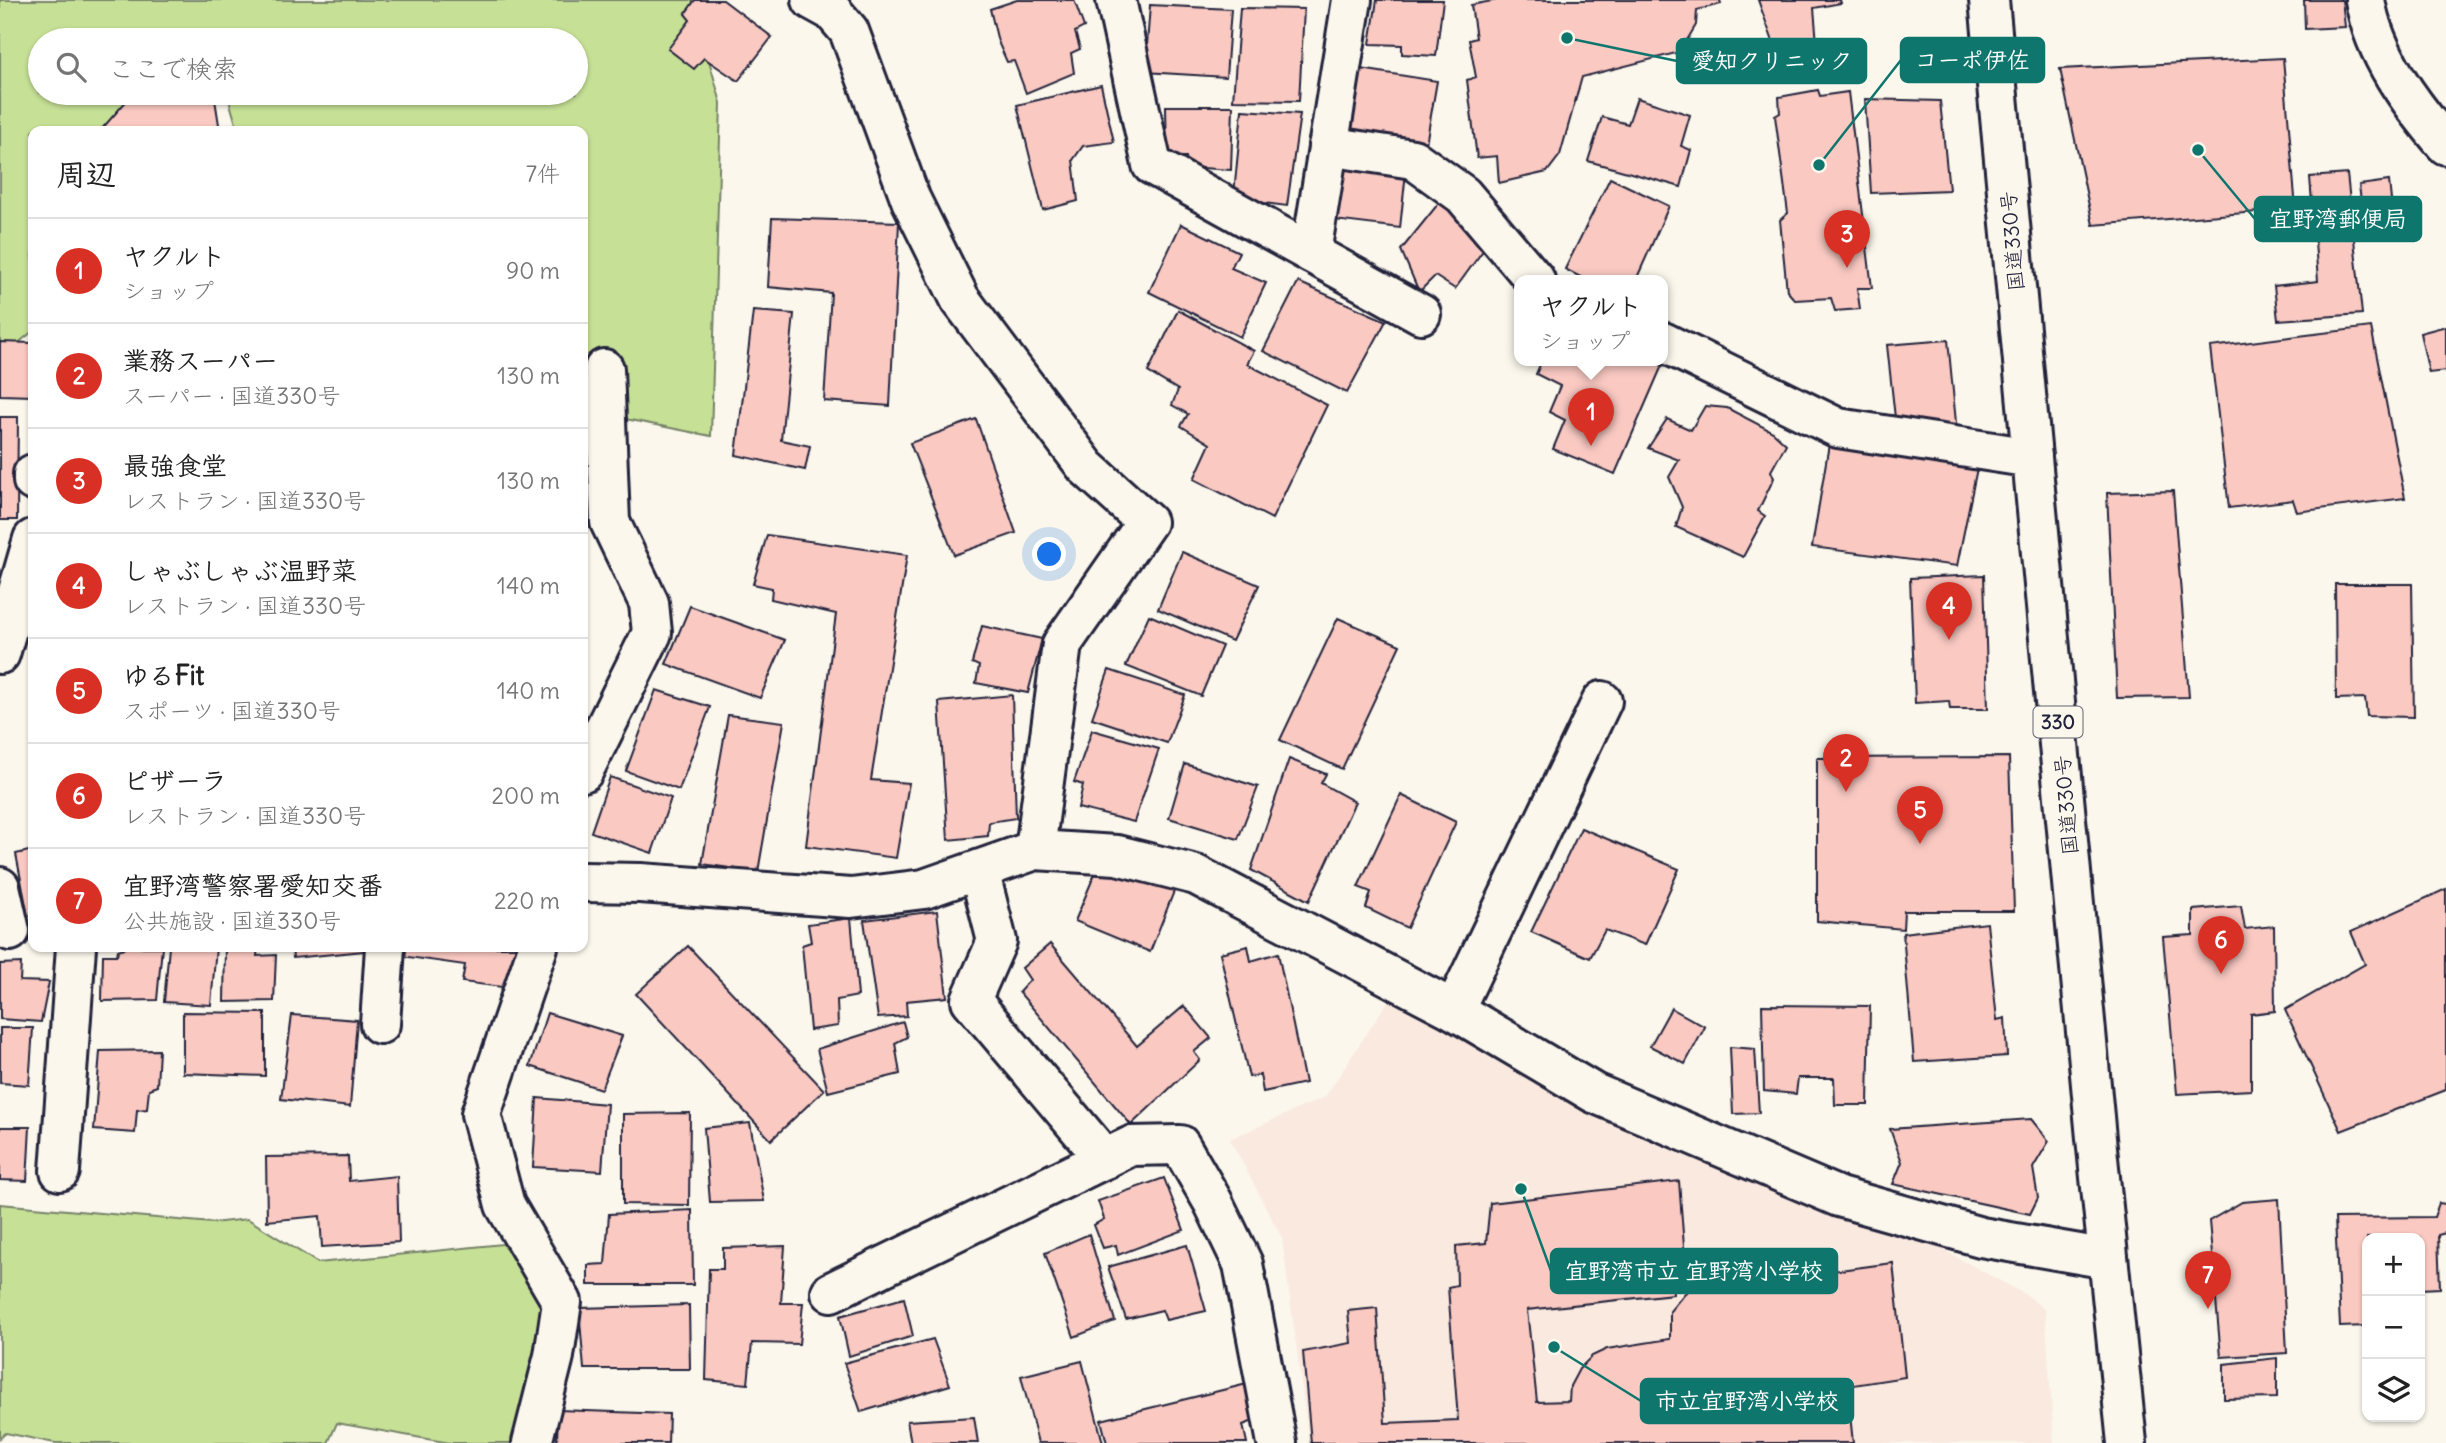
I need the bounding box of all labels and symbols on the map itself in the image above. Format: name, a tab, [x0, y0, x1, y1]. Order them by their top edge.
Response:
callout: コーポ伊佐	[1901, 38, 2044, 82]
callout: 愛知クリニック	[1677, 39, 1866, 83]
text: コーポ伊佐	[1915, 45, 2030, 74]
text: 愛知クリニック	[1692, 46, 1853, 75]
street label: 国道330号	[1994, 190, 2030, 292]
callout: 宜野湾郵便局	[2255, 197, 2421, 241]
text: 宜野湾郵便局	[2269, 204, 2407, 233]
pin: 3	[1824, 210, 1870, 268]
pin: 1	[1568, 388, 1614, 446]
your location	[1032, 537, 1066, 571]
pin: 4	[1926, 582, 1972, 640]
road number: 330	[2034, 706, 2082, 737]
pin: 2	[1823, 734, 1869, 792]
street label: 国道330号	[2048, 754, 2084, 856]
pin: 5	[1897, 786, 1943, 844]
pin: 6	[2198, 916, 2244, 974]
callout: 宜野湾市立 宜野湾小学校	[1551, 1249, 1837, 1293]
pin: 7	[2185, 1251, 2231, 1309]
text: 宜野湾市立 宜野湾小学校	[1565, 1256, 1823, 1285]
callout: 市立宜野湾小学校	[1641, 1379, 1853, 1423]
text: 市立宜野湾小学校	[1655, 1386, 1839, 1415]

